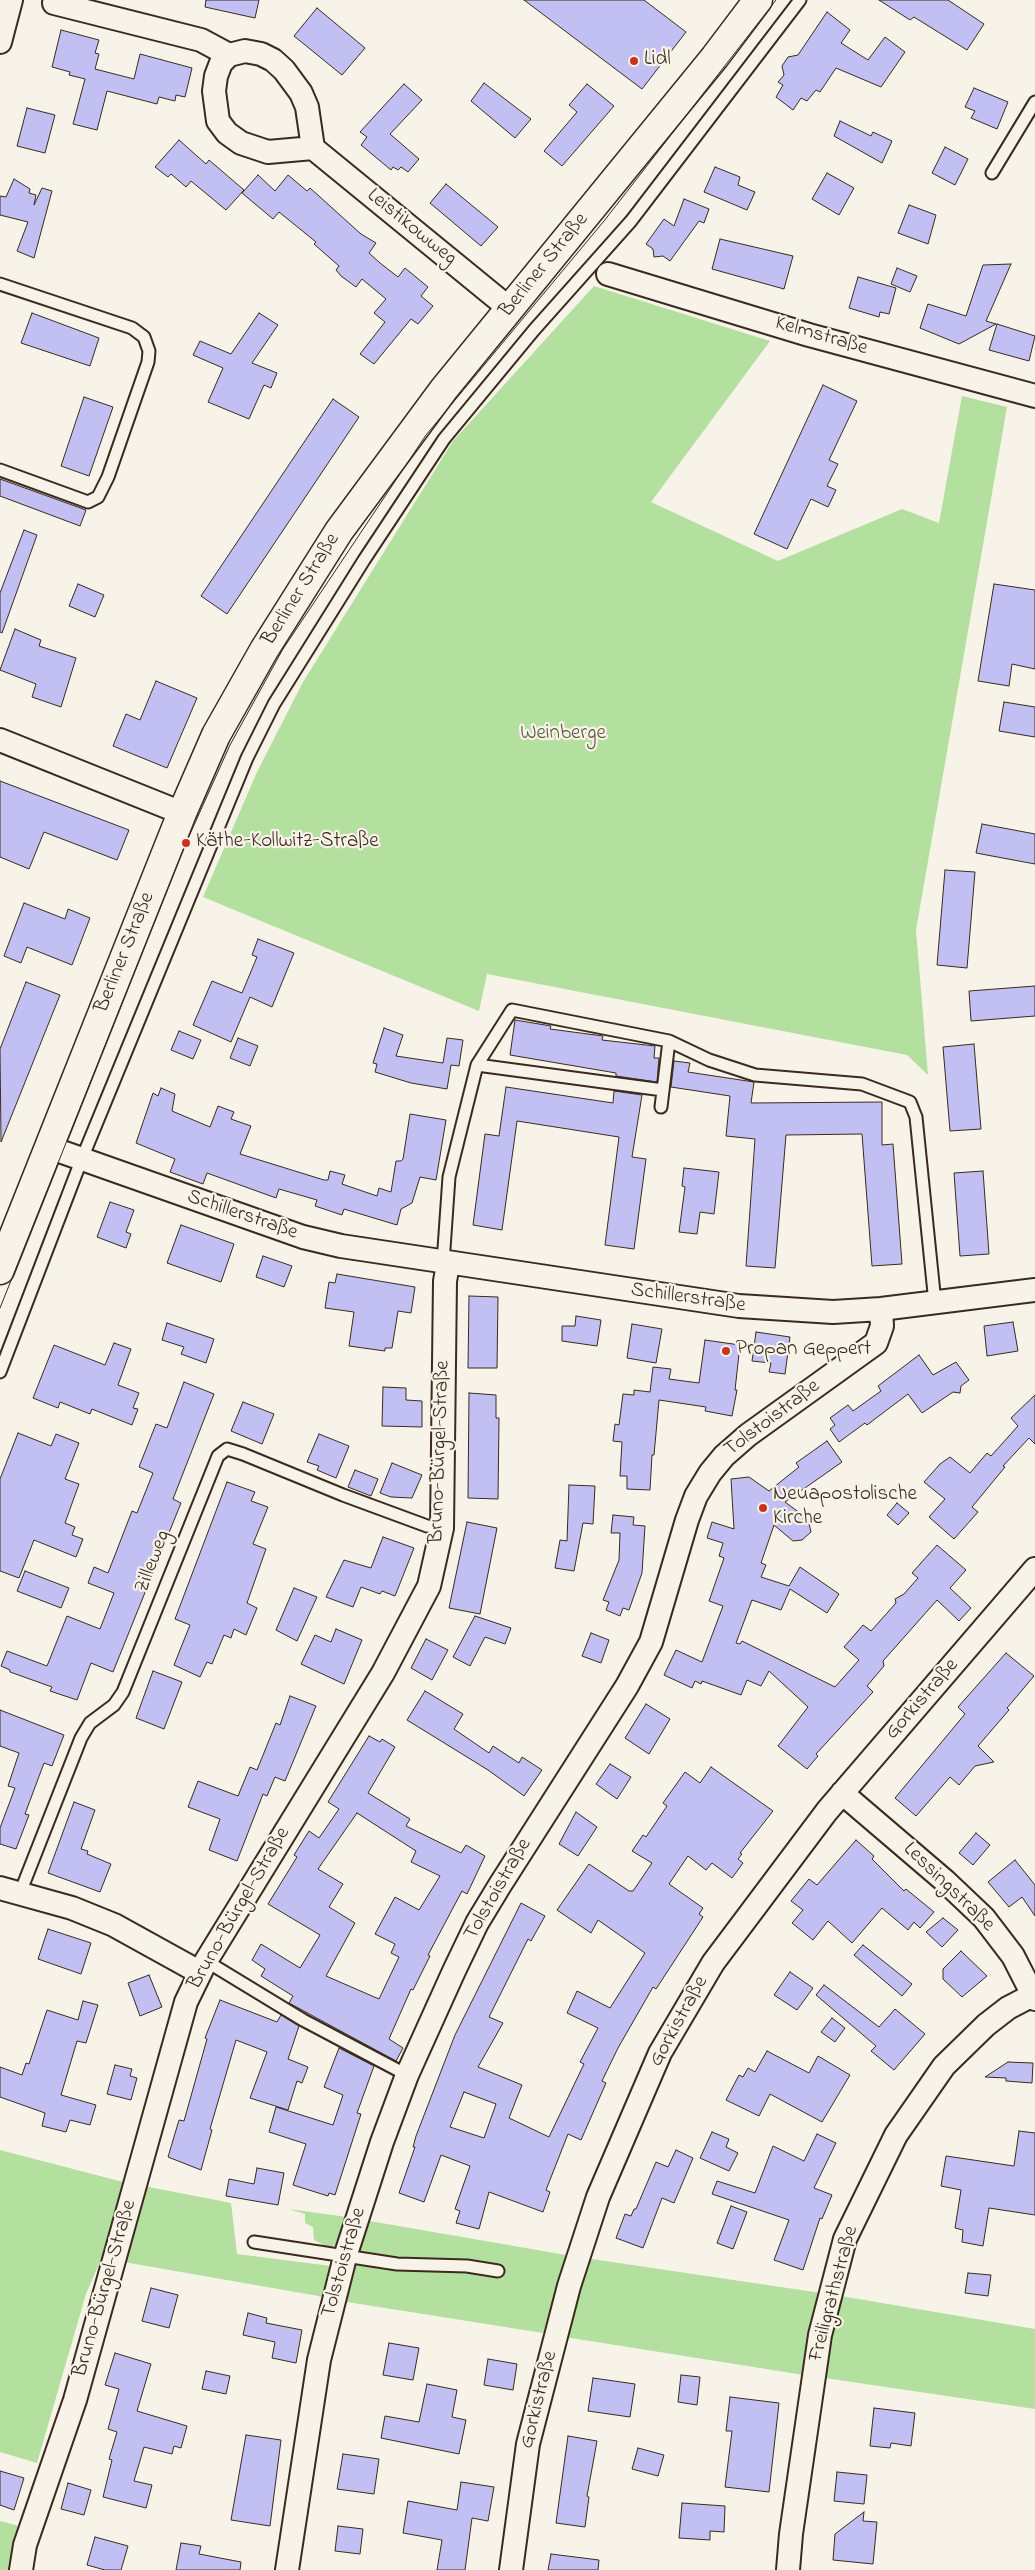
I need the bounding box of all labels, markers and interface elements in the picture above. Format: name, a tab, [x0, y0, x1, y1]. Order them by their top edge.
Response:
place label: Lidl	[644, 48, 671, 74]
marker: Lidl	[628, 55, 640, 67]
street label: Leistikowweg	[361, 184, 461, 272]
street label: Berliner Straße	[495, 208, 595, 324]
street label: Kelmstraße	[772, 312, 870, 362]
street label: Berliner Straße	[257, 529, 347, 651]
park label: Weinberge	[520, 722, 606, 748]
place label: Käthe-Kollwitz-Straße	[196, 830, 379, 856]
marker: Käthe-Kollwitz-Straße	[180, 837, 192, 849]
street label: Berliner Straße	[90, 889, 162, 1017]
street label: Schillerstraße	[183, 1185, 301, 1247]
street label: Schillerstraße	[629, 1278, 747, 1320]
place label: Propan Geppert	[736, 1338, 871, 1364]
marker: Propan Geppert	[720, 1345, 732, 1357]
street label: Bruno-Bürgel-Straße	[425, 1360, 457, 1544]
street label: Tolstoistraße	[720, 1375, 826, 1463]
place label: Neuapostolische Kirche	[773, 1483, 917, 1533]
marker: Neuapostolische Kirche	[757, 1502, 769, 1514]
street label: Zilleweg	[131, 1527, 177, 1597]
street label: Gorkistraße	[881, 1654, 965, 1746]
street label: Bruno-Bürgel-Straße	[183, 1823, 297, 1995]
street label: Tolstoistraße	[460, 1835, 538, 1945]
street label: Lessingstraße	[897, 1838, 999, 1938]
street label: Gorkistraße	[645, 1972, 715, 2072]
street label: Bruno-Bürgel-Straße	[69, 2197, 143, 2381]
street label: Tolstoistraße	[317, 2205, 373, 2321]
street label: Freiligrathstraße	[805, 2223, 865, 2365]
street label: Gorkistraße	[516, 2349, 564, 2451]

